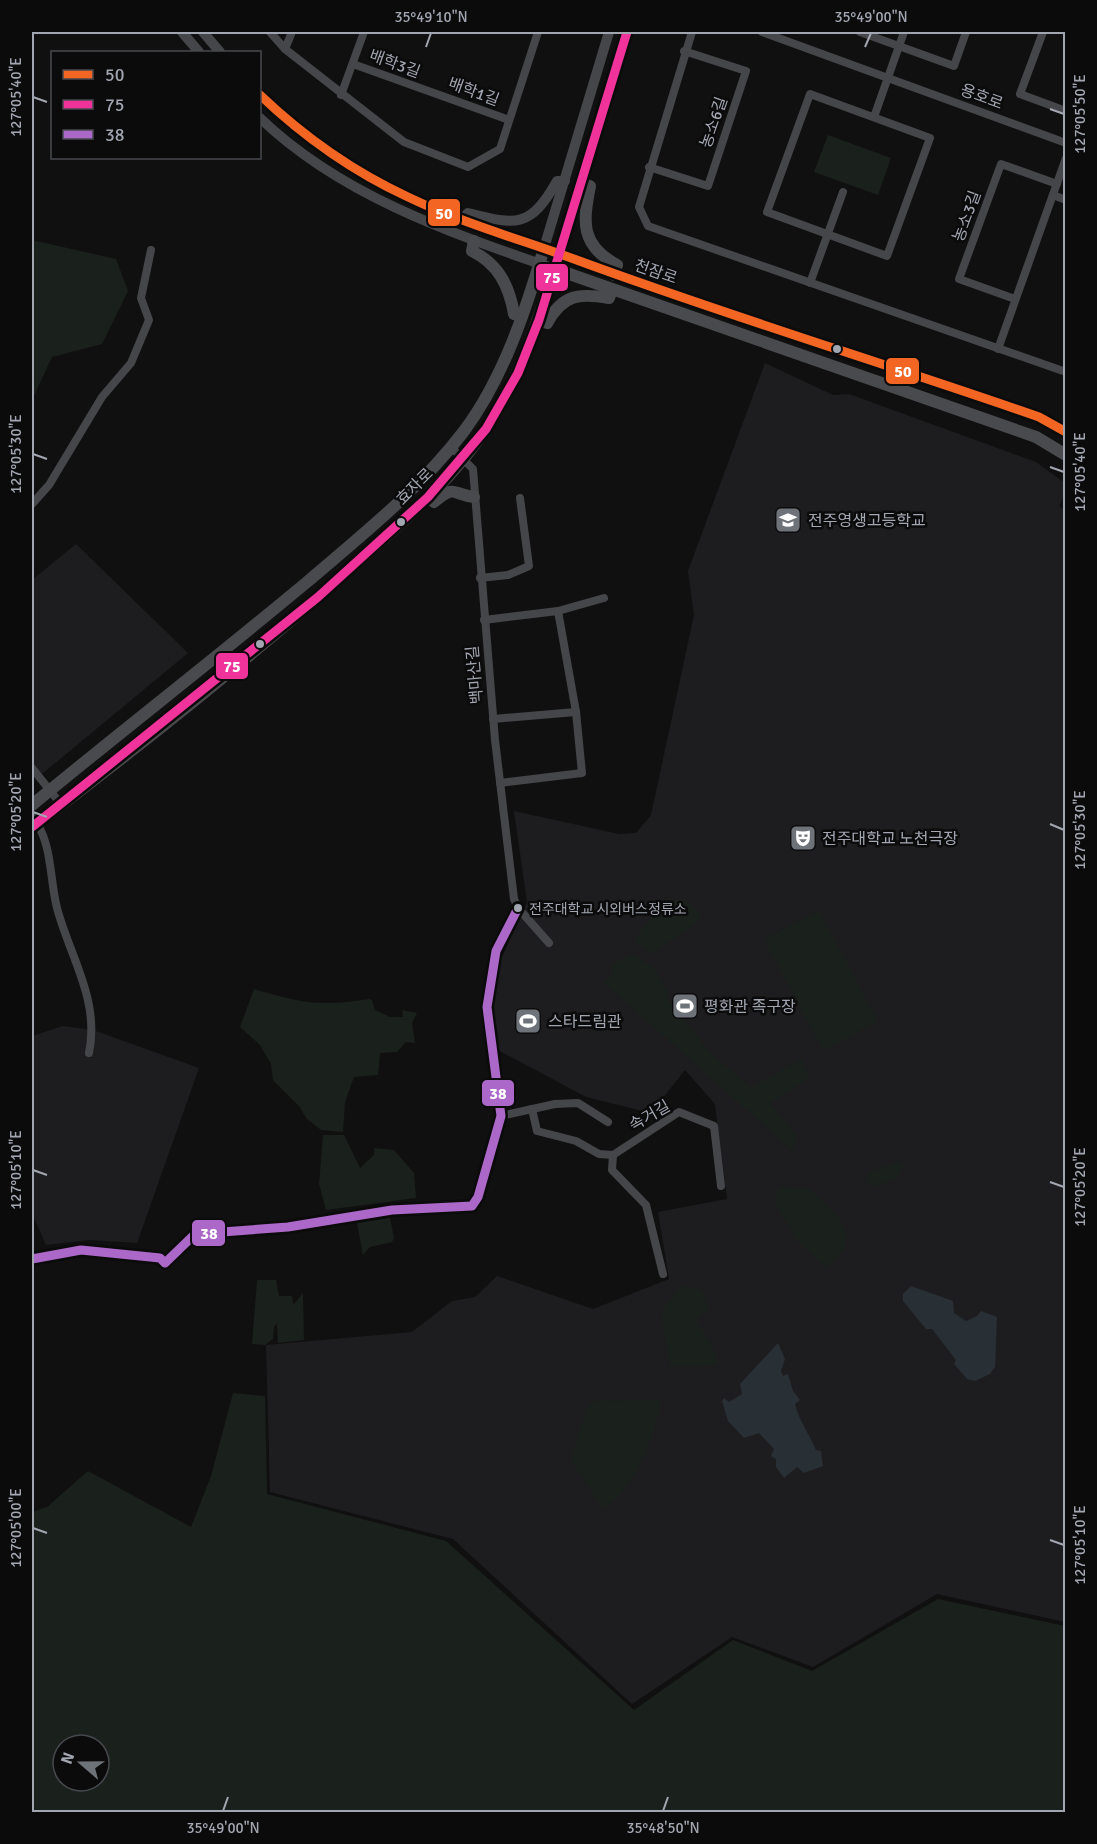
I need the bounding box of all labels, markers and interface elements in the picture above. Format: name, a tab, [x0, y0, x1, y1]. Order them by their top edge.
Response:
text: 35°49'10"N	[394, 8, 468, 26]
text: 35°49'00"N	[834, 8, 908, 26]
street label: 배학3길	[366, 46, 423, 82]
legend	[51, 51, 261, 159]
text: 127°05'40"E	[7, 57, 25, 137]
text: 50	[105, 64, 124, 86]
street label: 배학1길	[445, 74, 502, 110]
text: 127°05'50"E	[1071, 74, 1089, 154]
street label: 용호로	[957, 80, 1006, 114]
text: 75	[105, 94, 124, 116]
street label: 농소6길	[696, 94, 732, 151]
text: 38	[105, 124, 124, 146]
street label: 농소3길	[949, 188, 985, 245]
line badge: 50	[427, 198, 461, 227]
text: 50	[435, 204, 453, 224]
street label: 천잠로	[632, 255, 680, 289]
line badge: 75	[535, 263, 569, 292]
text: 75	[543, 268, 561, 288]
unlabelled marker	[831, 343, 843, 355]
line badge: 50	[885, 357, 920, 385]
text: 50	[894, 362, 912, 382]
text: 127°05'30"E	[7, 414, 25, 494]
text: 127°05'40"E	[1071, 432, 1089, 512]
street label: 효자로	[392, 464, 438, 509]
school or university icon: 전주영생고등학교	[773, 505, 803, 535]
place label: 전주영생고등학교	[808, 511, 926, 531]
unlabelled marker	[395, 516, 407, 528]
unlabelled marker	[254, 638, 266, 650]
street label: 백마산길	[462, 645, 488, 705]
line badge: 75	[215, 652, 249, 680]
text: 75	[223, 657, 241, 677]
text: 127°05'20"E	[7, 772, 25, 852]
text: 127°05'30"E	[1071, 790, 1089, 870]
theatre icon: 전주대학교 노천극장	[788, 823, 818, 853]
place label: 전주대학교 노천극장	[822, 829, 958, 849]
place label: 전주대학교 시외버스정류소	[529, 901, 687, 918]
marker: 전주대학교 시외버스정류소	[512, 902, 524, 914]
sports icon: 평화관 족구장	[670, 991, 700, 1021]
place label: 평화관 족구장	[704, 997, 796, 1017]
sports icon: 스타드림관	[513, 1006, 543, 1036]
place label: 스타드림관	[548, 1012, 622, 1032]
line badge: 38	[481, 1079, 515, 1107]
text: 38	[489, 1084, 507, 1104]
street label: 속거길	[625, 1096, 674, 1136]
text: 127°05'10"E	[7, 1130, 25, 1210]
text: 127°05'20"E	[1071, 1147, 1089, 1227]
line badge: 38	[191, 1219, 226, 1247]
text: 38	[200, 1224, 218, 1244]
text: 127°05'00"E	[7, 1488, 25, 1568]
text: 127°05'10"E	[1071, 1505, 1089, 1585]
north arrow	[51, 1733, 111, 1793]
text: N	[57, 1750, 79, 1767]
text: 35°49'00"N	[186, 1819, 260, 1837]
text: 35°48'50"N	[626, 1819, 700, 1837]

